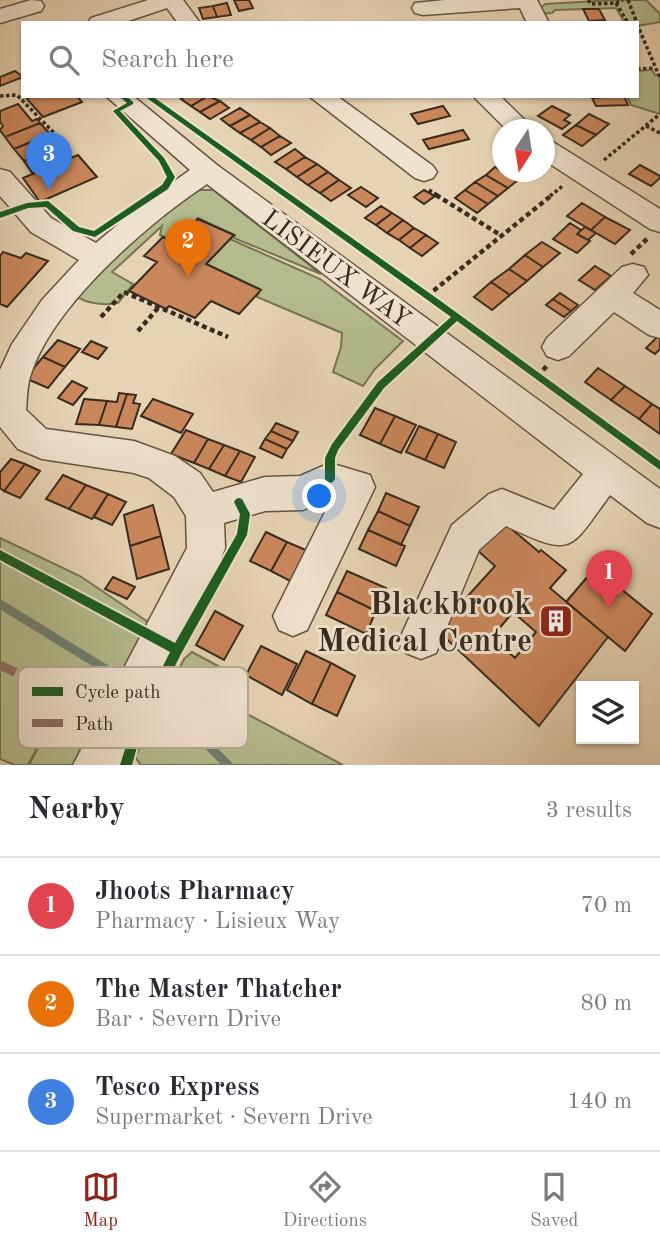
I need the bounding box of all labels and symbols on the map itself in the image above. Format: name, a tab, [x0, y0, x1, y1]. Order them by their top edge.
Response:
north arrow	[492, 119, 555, 182]
pin: 3	[26, 132, 72, 190]
street label: LISIEUX WAY	[257, 205, 415, 334]
pin: 2	[165, 219, 211, 277]
your location	[302, 479, 336, 513]
pin: 1	[586, 550, 632, 608]
place label: Blackbrook Medical Centre	[317, 590, 532, 659]
building icon: Blackbrook Medical Centre	[537, 602, 575, 640]
legend	[18, 667, 248, 748]
text: Cycle path	[75, 684, 161, 703]
text: Path	[75, 716, 113, 735]

